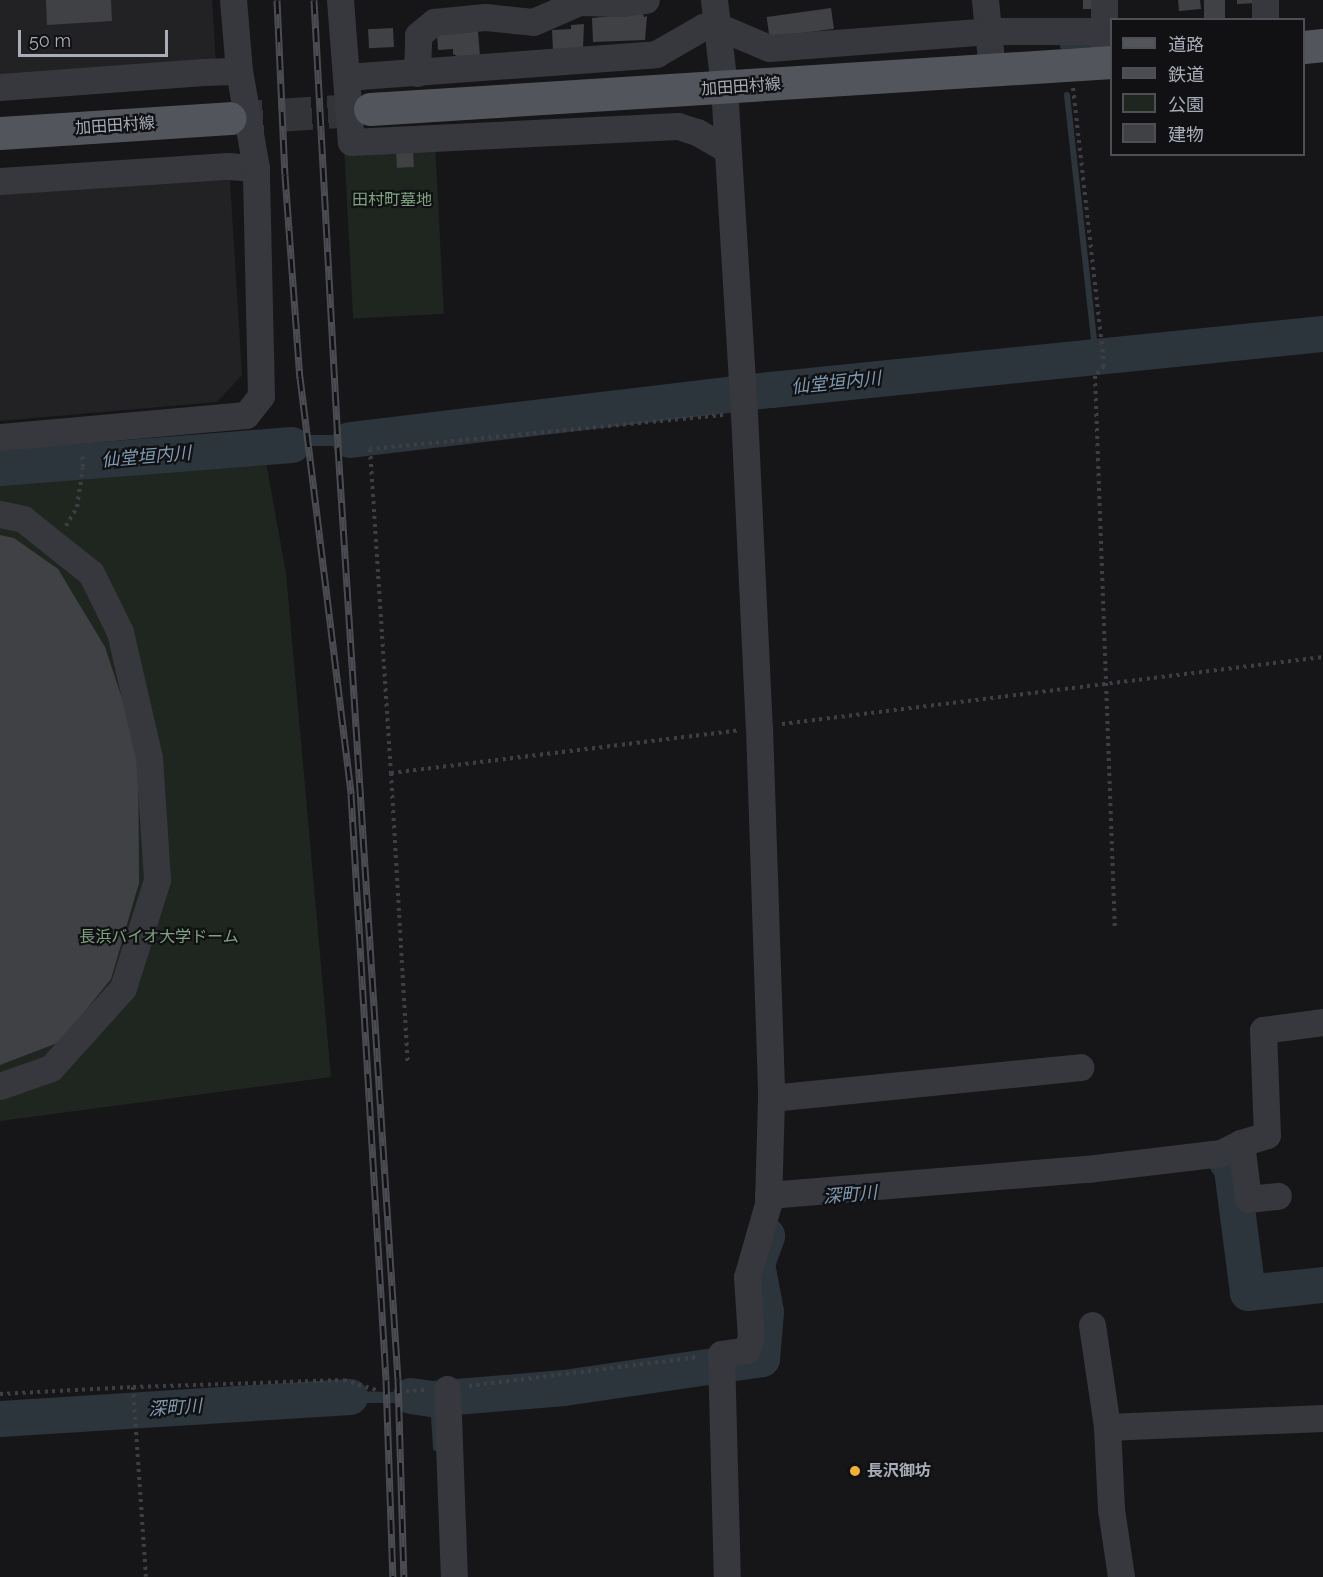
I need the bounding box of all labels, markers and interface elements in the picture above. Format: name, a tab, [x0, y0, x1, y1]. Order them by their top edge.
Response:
scale bar	[21, 18, 171, 56]
legend	[1110, 18, 1305, 156]
text: 50 m	[29, 30, 71, 51]
text: 道路	[1168, 34, 1204, 55]
text: 鉄道	[1168, 64, 1204, 85]
street label: 加田田村線	[700, 75, 782, 99]
text: 公園	[1168, 94, 1204, 115]
street label: 加田田村線	[74, 114, 156, 138]
text: 建物	[1168, 124, 1204, 145]
park label: 田村町墓地	[352, 190, 432, 210]
water label: 仙堂垣内川	[790, 368, 882, 398]
water label: 仙堂垣内川	[100, 442, 192, 472]
park label: 長浜バイオ大学ドーム	[79, 927, 239, 947]
water label: 深町川	[822, 1182, 878, 1208]
water label: 深町川	[147, 1395, 203, 1421]
place label: 長沢御坊	[867, 1461, 931, 1481]
marker: 長沢御坊	[848, 1464, 862, 1478]

